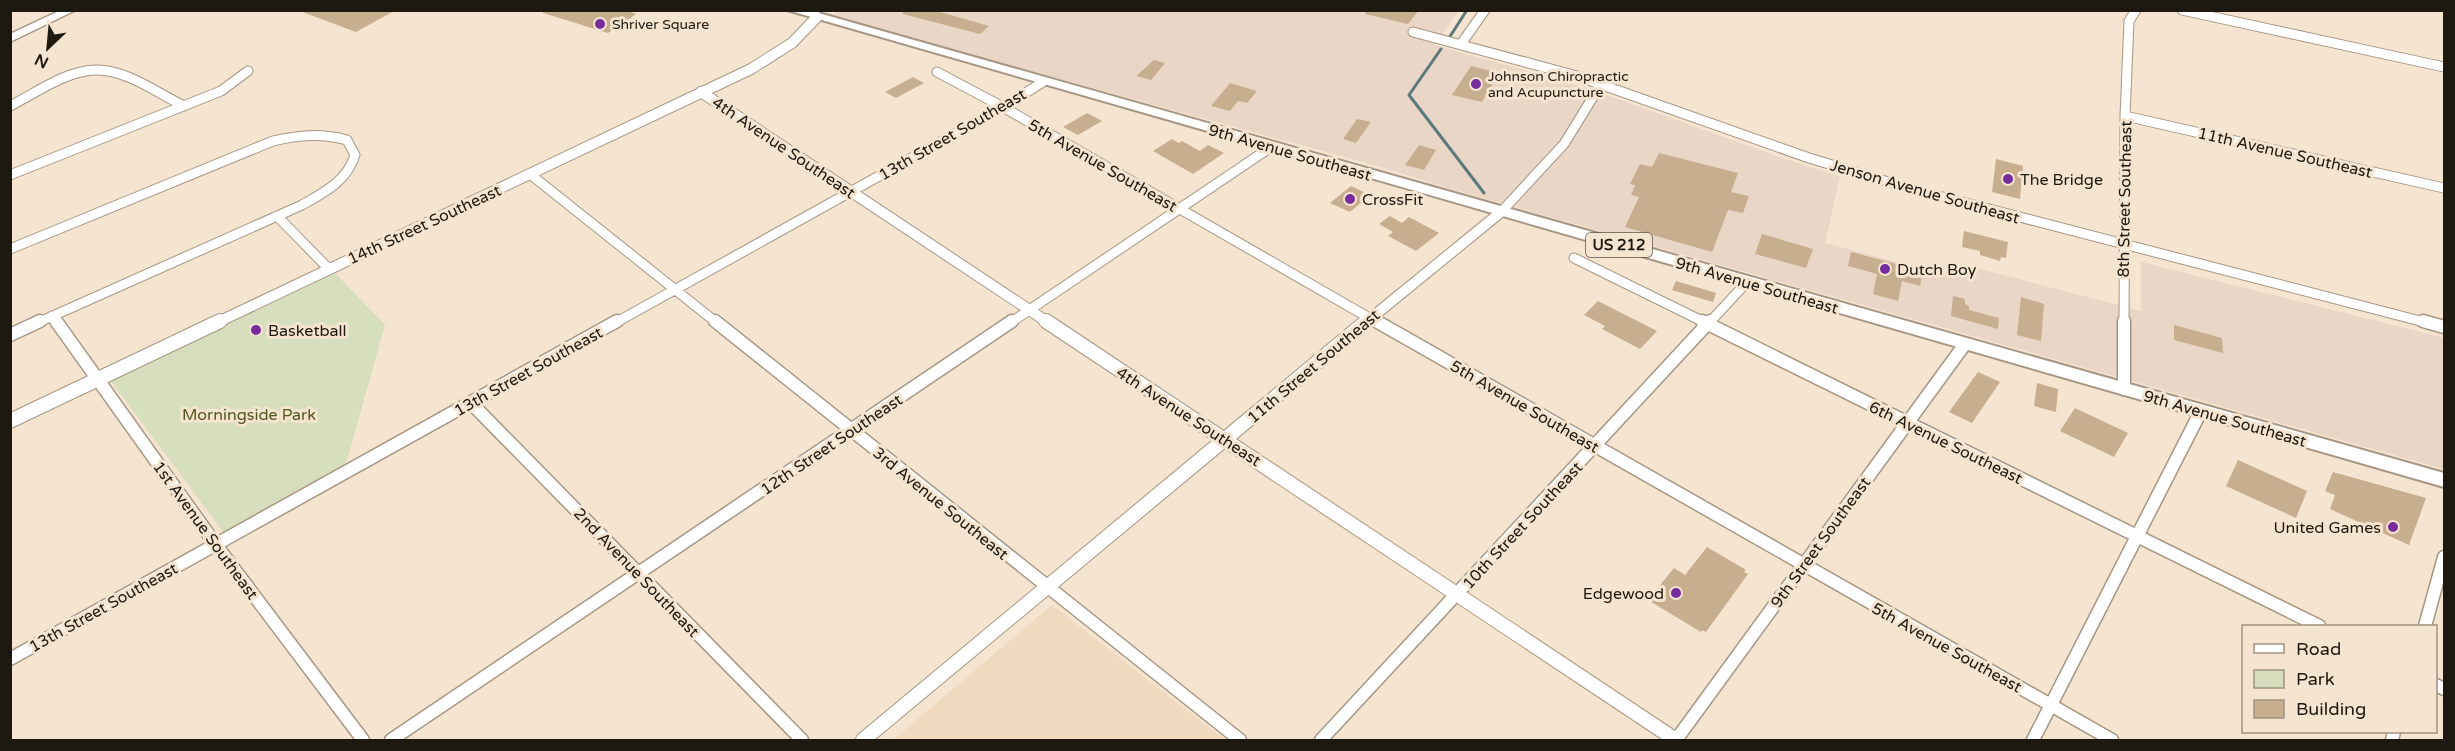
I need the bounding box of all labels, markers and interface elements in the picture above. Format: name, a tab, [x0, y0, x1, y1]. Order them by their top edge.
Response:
place label: Shriver Square	[612, 16, 709, 33]
marker: Shriver Square	[593, 17, 607, 31]
north arrow	[18, 18, 78, 78]
text: N	[32, 49, 52, 72]
place label: Johnson Chiropractic and Acupuncture	[1488, 68, 1629, 101]
marker: Johnson Chiropractic and Acupuncture	[1469, 77, 1483, 91]
street label: 13th Street Southeast	[875, 84, 1030, 185]
street label: 4th Avenue Southeast	[708, 92, 859, 203]
street label: 5th Avenue Southeast	[1025, 115, 1180, 217]
street label: 9th Avenue Southeast	[1206, 120, 1373, 186]
street label: 8th Street Southeast	[2114, 120, 2136, 278]
street label: 11th Avenue Southeast	[2196, 123, 2374, 183]
street label: Jenson Avenue Southeast	[1828, 155, 2022, 229]
place label: The Bridge	[2020, 170, 2103, 190]
marker: The Bridge	[2001, 172, 2015, 186]
street label: 14th Street Southeast	[345, 181, 504, 269]
place label: CrossFit	[1362, 190, 1423, 210]
marker: CrossFit	[1343, 192, 1357, 206]
road number: US 212	[1586, 233, 1652, 257]
street label: 9th Avenue Southeast	[1673, 253, 1840, 319]
place label: Dutch Boy	[1897, 260, 1977, 280]
marker: Dutch Boy	[1878, 262, 1892, 276]
street label: 11th Street Southeast	[1243, 305, 1384, 428]
place label: Basketball	[268, 321, 347, 341]
marker: Basketball	[249, 323, 263, 337]
street label: 13th Street Southeast	[451, 323, 606, 421]
street label: 5th Avenue Southeast	[1447, 356, 1602, 458]
street label: 4th Avenue Southeast	[1112, 363, 1265, 471]
street label: 9th Avenue Southeast	[2141, 386, 2308, 452]
street label: 12th Street Southeast	[757, 390, 906, 500]
street label: 6th Avenue Southeast	[1865, 397, 2026, 489]
park label: Morningside Park	[182, 405, 316, 425]
street label: 3rd Avenue Southeast	[869, 443, 1012, 565]
street label: 1st Avenue Southeast	[148, 457, 262, 604]
street label: 10th Street Southeast	[1458, 458, 1587, 594]
street label: 9th Street Southeast	[1767, 473, 1875, 612]
street label: 2nd Avenue Southeast	[569, 504, 703, 642]
place label: United Games	[2274, 518, 2381, 538]
marker: United Games	[2386, 520, 2400, 534]
street label: 13th Street Southeast	[26, 559, 181, 657]
place label: Edgewood	[1583, 584, 1664, 604]
marker: Edgewood	[1669, 586, 1683, 600]
street label: 5th Avenue Southeast	[1868, 598, 2025, 697]
legend	[2242, 625, 2437, 733]
text: Road	[2296, 638, 2341, 660]
text: Park	[2296, 668, 2335, 690]
text: Building	[2296, 698, 2366, 720]

